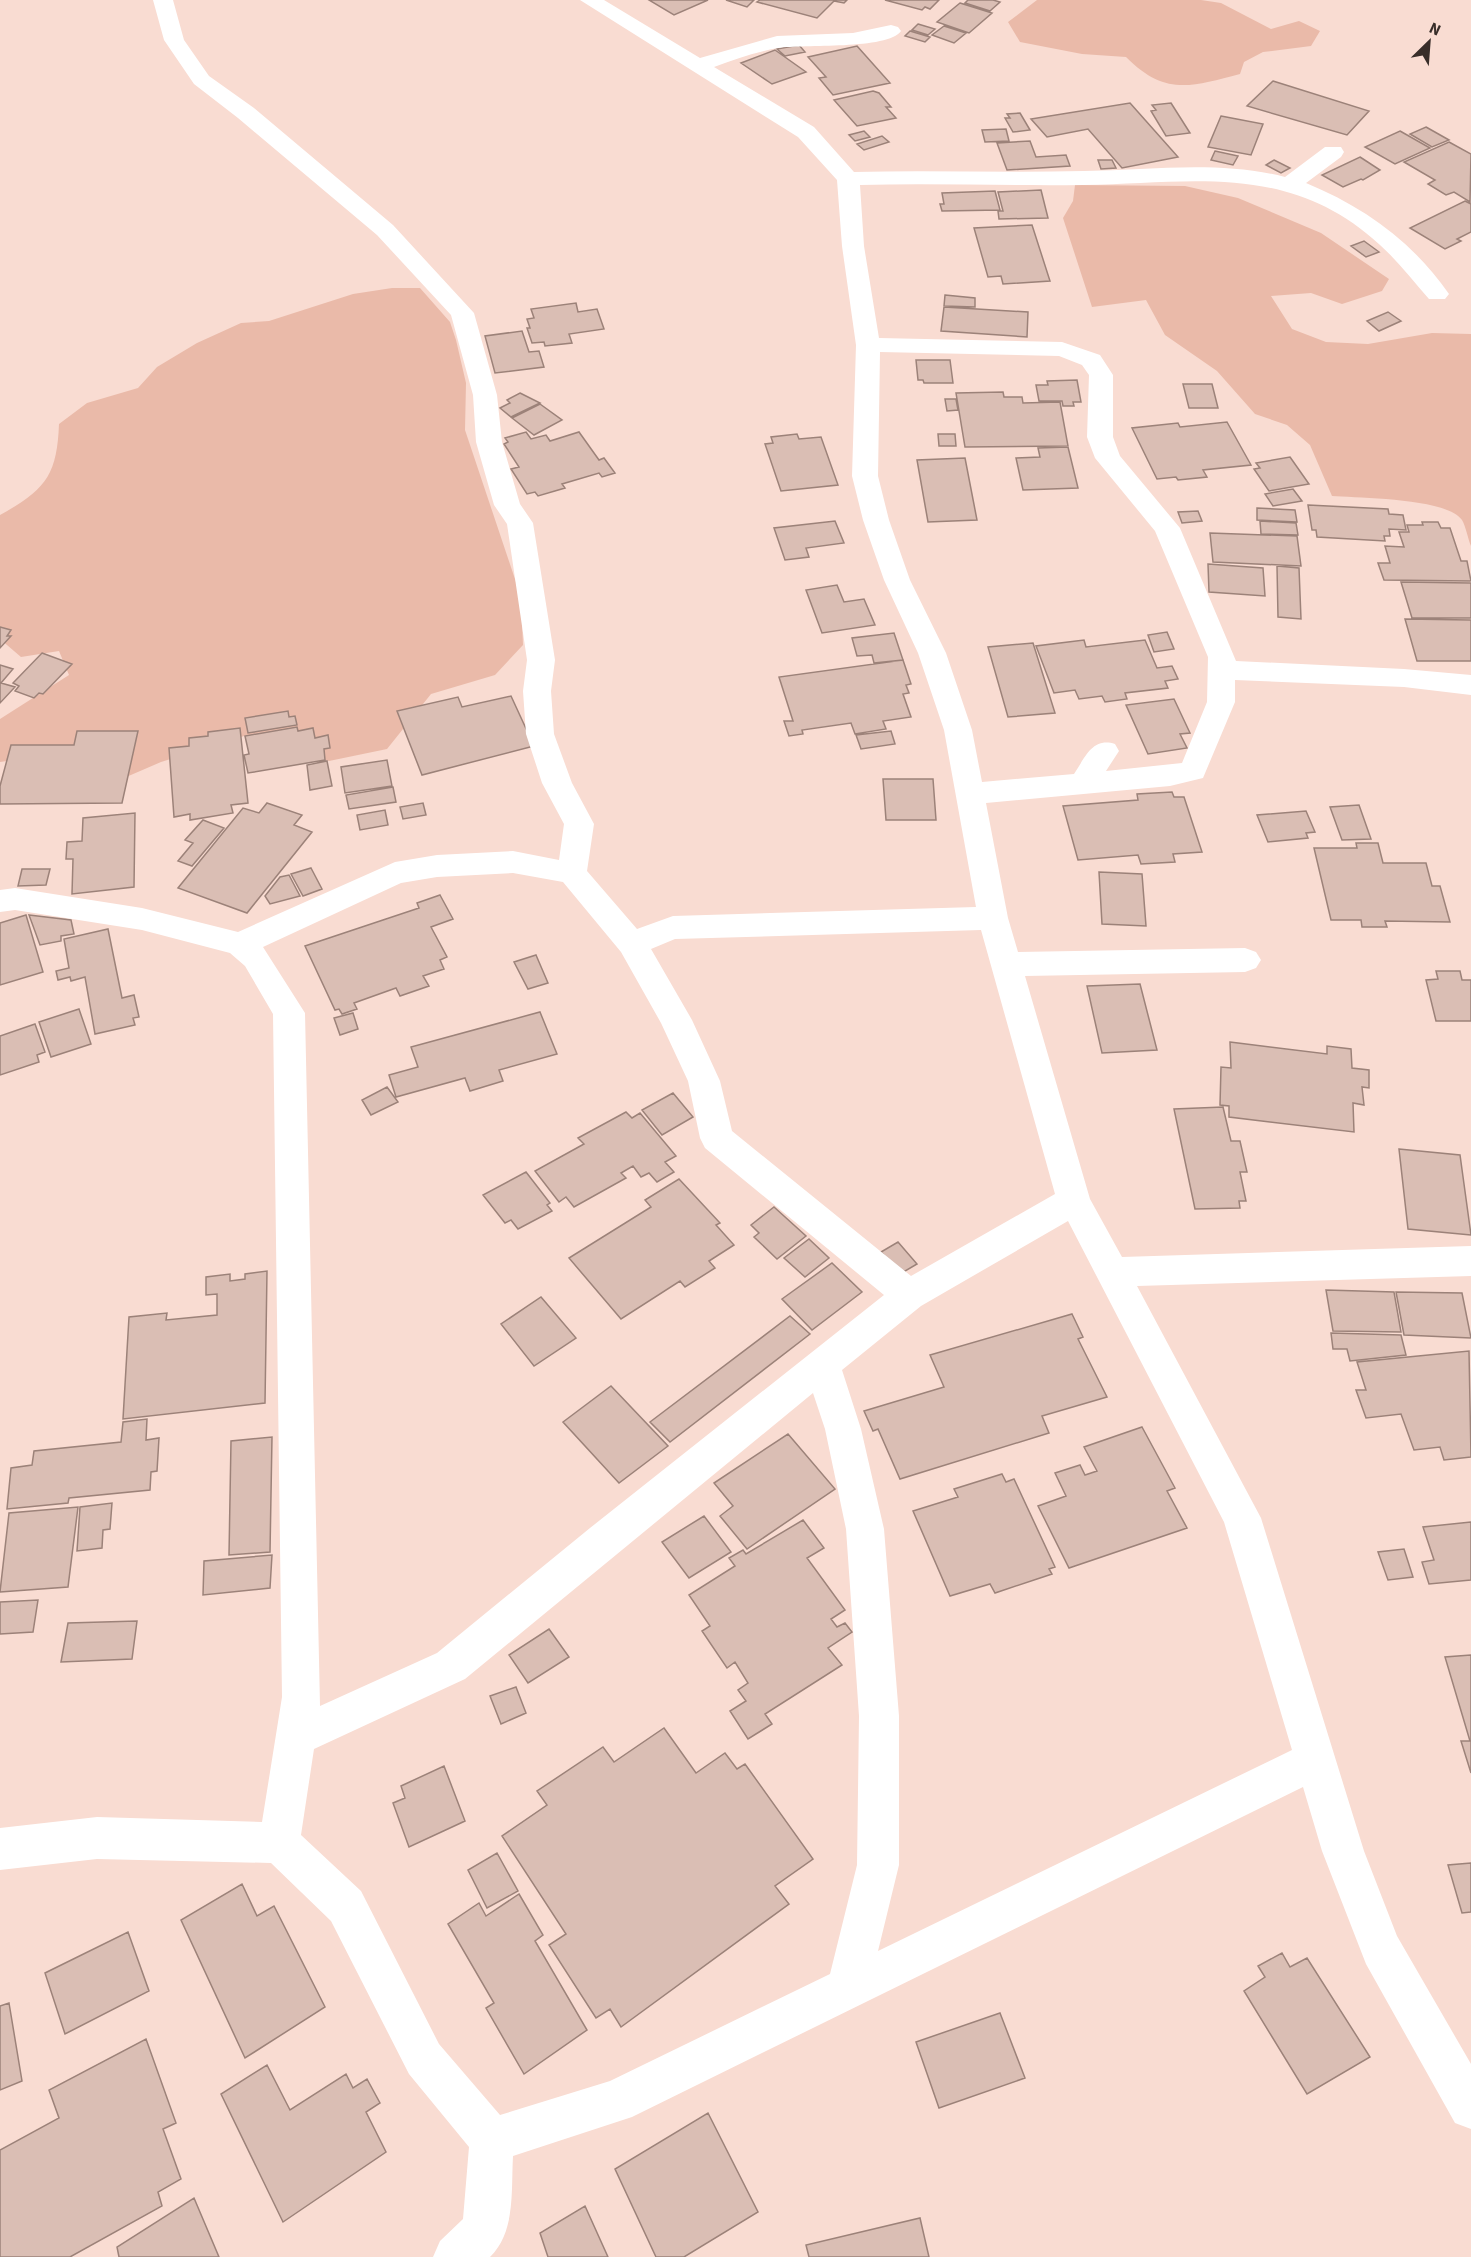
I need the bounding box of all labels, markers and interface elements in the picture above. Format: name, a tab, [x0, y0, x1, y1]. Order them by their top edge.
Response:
north arrow	[1399, 12, 1459, 72]
text: N	[1425, 17, 1444, 42]

